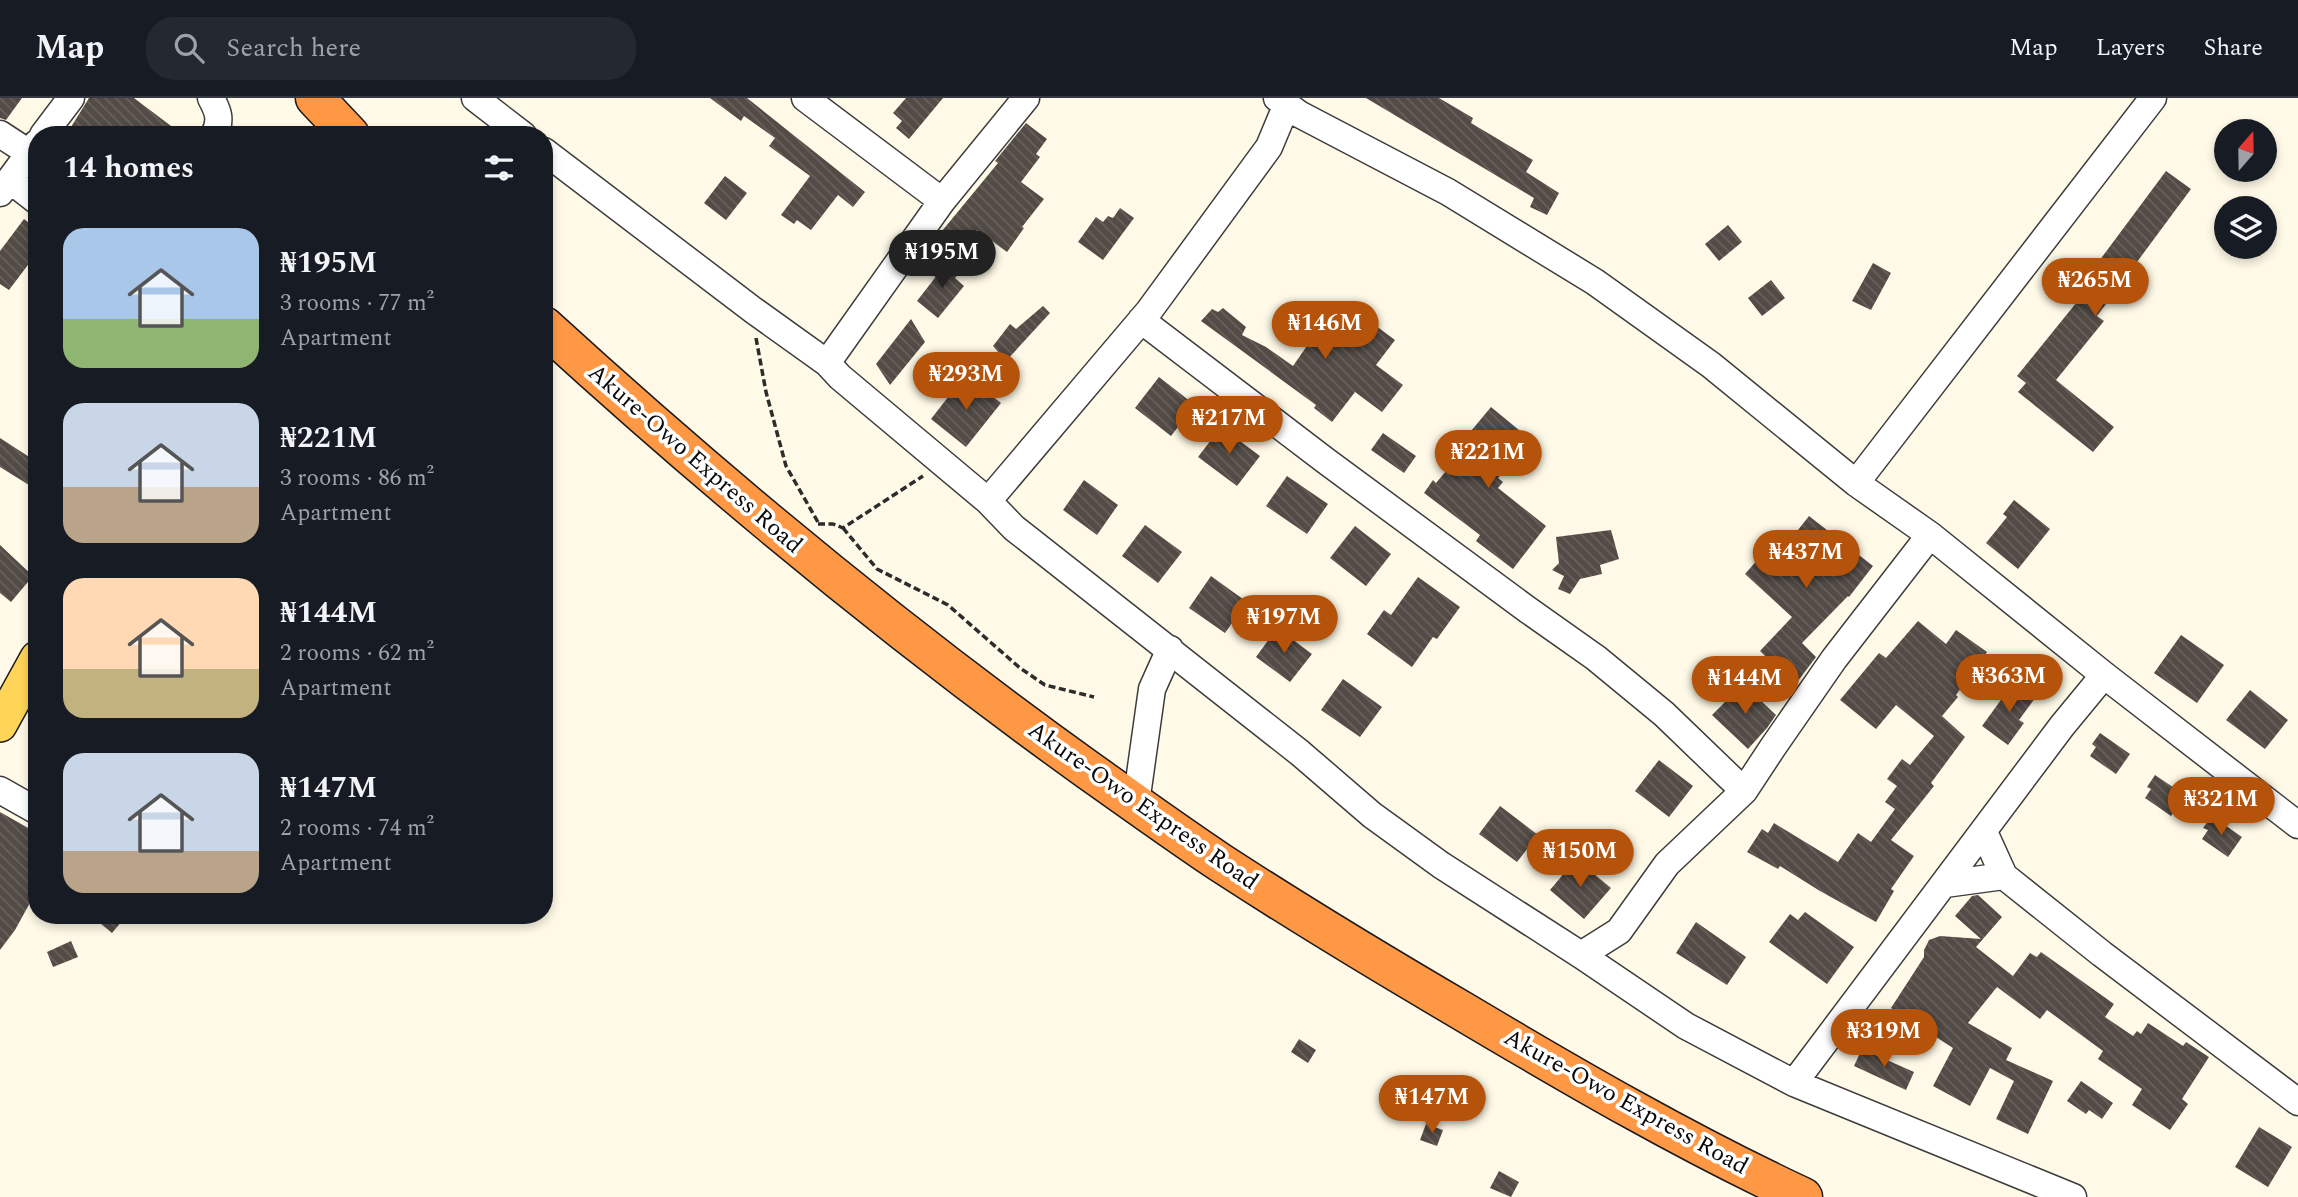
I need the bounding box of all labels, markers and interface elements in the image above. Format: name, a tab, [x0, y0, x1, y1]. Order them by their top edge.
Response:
search box	[146, 17, 636, 80]
text: Map	[35, 23, 104, 73]
text: Search here	[226, 28, 361, 68]
icon: search	[170, 29, 208, 67]
text: Map	[2009, 30, 2058, 66]
text: Layers	[2096, 30, 2166, 66]
text: Share	[2204, 30, 2263, 66]
north arrow	[2214, 119, 2277, 182]
map controls	[2214, 119, 2277, 259]
text: 14 homes	[63, 145, 194, 191]
icon: filters	[480, 149, 518, 187]
button: layers	[2214, 196, 2277, 259]
pin: ₦195M	[893, 230, 991, 290]
text: ₦195M	[905, 235, 979, 270]
text: ₦195M	[280, 240, 377, 286]
icon: home	[119, 256, 203, 340]
pin: ₦265M	[2046, 258, 2144, 318]
text: ₦265M	[2058, 263, 2132, 298]
text: 3 rooms · 77 m²	[280, 286, 434, 321]
pin: ₦146M	[1276, 302, 1374, 361]
text: ₦146M	[1288, 306, 1362, 341]
text: Apartment	[280, 321, 392, 356]
pin: ₦293M	[917, 352, 1015, 412]
street label: Akure-Owo Express Road	[580, 355, 810, 563]
text: ₦293M	[929, 357, 1003, 392]
pin: ₦217M	[1180, 396, 1278, 456]
text: ₦217M	[1192, 401, 1266, 436]
text: ₦221M	[280, 415, 377, 461]
pin: ₦221M	[1439, 430, 1537, 490]
icon: home	[119, 431, 203, 515]
text: ₦221M	[1451, 435, 1525, 470]
text: 3 rooms · 86 m²	[280, 461, 434, 496]
text: Apartment	[280, 496, 392, 531]
pin: ₦437M	[1757, 531, 1855, 590]
text: ₦437M	[1769, 535, 1843, 570]
text: ₦144M	[280, 590, 377, 636]
pin: ₦197M	[1235, 596, 1333, 655]
text: ₦197M	[1247, 600, 1321, 635]
icon: home	[119, 606, 203, 690]
text: 2 rooms · 62 m²	[280, 636, 434, 671]
pin: ₦363M	[1960, 654, 2058, 714]
pin: ₦144M	[1696, 656, 1794, 716]
text: ₦363M	[1972, 659, 2046, 694]
text: ₦144M	[1708, 661, 1782, 696]
text: Apartment	[280, 671, 392, 706]
street label: Akure-Owo Express Road	[1020, 713, 1266, 899]
text: ₦147M	[280, 765, 377, 811]
pin: ₦321M	[2172, 778, 2270, 837]
icon: home	[119, 781, 203, 865]
text: ₦321M	[2184, 782, 2258, 817]
text: 2 rooms · 74 m²	[280, 811, 434, 846]
pin: ₦150M	[1531, 830, 1629, 889]
text: ₦150M	[1543, 834, 1617, 869]
text: Apartment	[280, 846, 392, 881]
pin: ₦319M	[1835, 1010, 1933, 1069]
text: ₦319M	[1847, 1014, 1921, 1049]
street label: Akure-Owo Express Road	[1497, 1020, 1755, 1184]
pin: ₦147M	[1383, 1076, 1481, 1135]
text: ₦147M	[1395, 1080, 1469, 1115]

